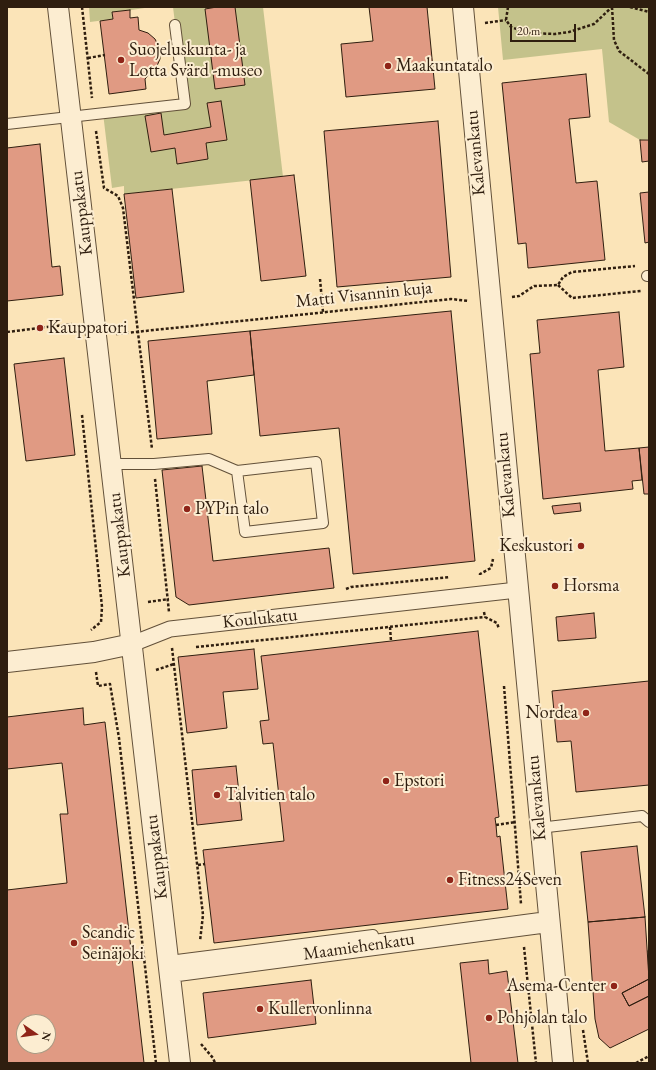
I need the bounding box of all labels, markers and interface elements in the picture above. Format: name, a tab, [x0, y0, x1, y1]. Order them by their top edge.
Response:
scale bar	[512, 16, 578, 42]
text: 20 m	[517, 23, 540, 39]
place label: Suojeluskunta- ja Lotta Svärd -museo	[129, 39, 262, 82]
marker: Suojeluskunta- ja Lotta Svärd -museo	[116, 55, 126, 65]
place label: Maakuntatalo	[396, 55, 493, 77]
marker: Maakuntatalo	[383, 61, 393, 71]
street label: Kalevankatu	[462, 109, 490, 197]
street label: Kauppakatu	[66, 169, 98, 257]
street label: Matti Visannin kuja	[295, 277, 433, 313]
place label: Kauppatori	[48, 317, 127, 339]
marker: Kauppatori	[35, 323, 45, 333]
street label: Kalevankatu	[492, 431, 520, 519]
street label: Kauppakatu	[104, 491, 136, 579]
place label: PYPin talo	[195, 498, 269, 520]
marker: PYPin talo	[182, 504, 192, 514]
place label: Keskustori	[499, 535, 573, 557]
marker: Keskustori	[576, 541, 586, 551]
place label: Horsma	[563, 575, 620, 597]
marker: Horsma	[550, 581, 560, 591]
street label: Koulukatu	[221, 604, 299, 634]
place label: Nordea	[526, 702, 578, 724]
marker: Nordea	[581, 708, 591, 718]
street label: Kalevankatu	[523, 754, 551, 842]
place label: Epstori	[394, 770, 444, 792]
marker: Epstori	[381, 776, 391, 786]
place label: Talvitien talo	[225, 784, 315, 806]
marker: Talvitien talo	[212, 790, 222, 800]
street label: Kauppakatu	[141, 813, 173, 901]
place label: Fitness24Seven	[458, 869, 562, 891]
marker: Fitness24Seven	[445, 875, 455, 885]
place label: Scandic Seinäjoki	[82, 922, 144, 964]
street label: Maamiehenkatu	[302, 928, 416, 966]
marker: Scandic Seinäjoki	[69, 938, 79, 948]
place label: Asema-Center	[507, 975, 606, 997]
marker: Asema-Center	[609, 981, 619, 991]
place label: Kullervonlinna	[268, 998, 372, 1020]
marker: Kullervonlinna	[255, 1004, 265, 1014]
place label: Pohjolan talo	[497, 1007, 587, 1029]
marker: Pohjolan talo	[484, 1013, 494, 1023]
north arrow	[16, 1014, 56, 1054]
text: N	[39, 1031, 55, 1042]

